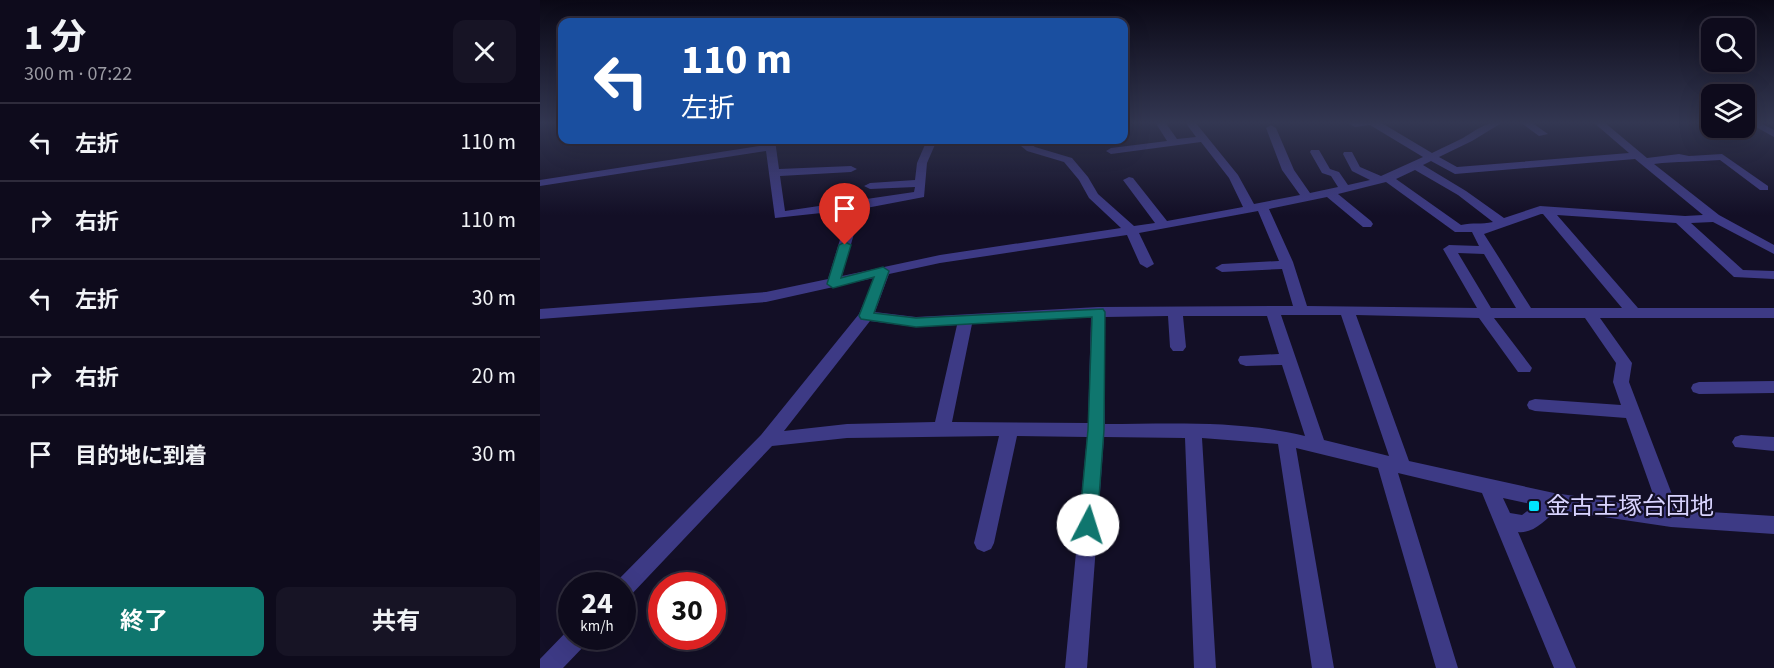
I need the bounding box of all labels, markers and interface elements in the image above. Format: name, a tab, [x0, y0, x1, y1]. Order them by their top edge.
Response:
text: 1 分	[24, 12, 86, 63]
map controls	[1701, 18, 1755, 138]
button: search	[1701, 18, 1755, 72]
button: close	[453, 20, 516, 83]
text: 110 m	[681, 30, 792, 90]
icon: left	[582, 42, 660, 120]
text: 300 m · 07:22	[24, 60, 132, 88]
button: layers	[1701, 84, 1755, 138]
text: 左折	[681, 89, 735, 128]
icon: left	[24, 126, 57, 159]
text: 110 m	[461, 126, 516, 158]
text: 左折	[75, 128, 119, 160]
pin	[819, 183, 870, 245]
icon: arrive	[828, 192, 861, 225]
icon: right	[24, 204, 57, 237]
text: 110 m	[461, 204, 516, 236]
text: 右折	[75, 206, 119, 238]
icon: left	[24, 282, 57, 315]
text: 30 m	[471, 282, 516, 314]
text: 左折	[75, 284, 119, 316]
icon: right	[24, 360, 57, 393]
text: 20 m	[471, 360, 516, 392]
text: 右折	[75, 362, 119, 394]
icon: arrive	[24, 438, 57, 471]
text: 30 m	[471, 438, 516, 470]
text: 目的地に到着	[75, 440, 207, 472]
place label: 金古王塚台団地	[1546, 489, 1714, 524]
position arrow	[1056, 493, 1120, 557]
marker: 金古王塚台団地	[1527, 499, 1541, 513]
speed limit sign: 30	[648, 572, 726, 650]
text: 24	[581, 582, 613, 625]
button: 終了	[24, 587, 264, 656]
button: 共有	[276, 587, 516, 656]
text: km/h	[580, 616, 614, 637]

